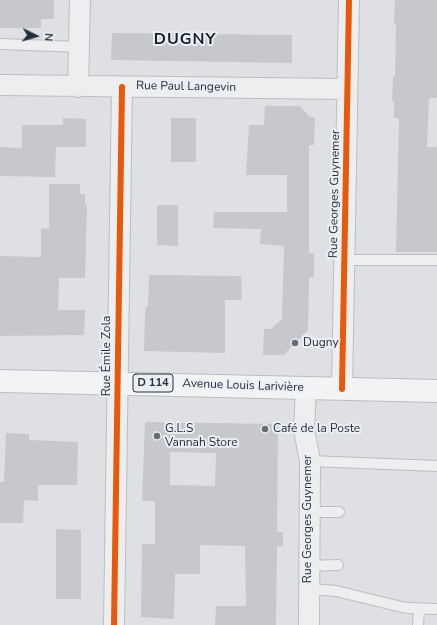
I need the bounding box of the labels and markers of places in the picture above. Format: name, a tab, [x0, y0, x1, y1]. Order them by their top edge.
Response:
place label: Dugny	[303, 336, 339, 350]
marker: Dugny	[290, 338, 300, 348]
place label: G.L.S Vannah Store	[165, 422, 238, 450]
place label: Café de la Poste	[273, 422, 360, 436]
marker: Café de la Poste	[260, 424, 270, 434]
marker: G.L.S Vannah Store	[152, 431, 162, 441]

